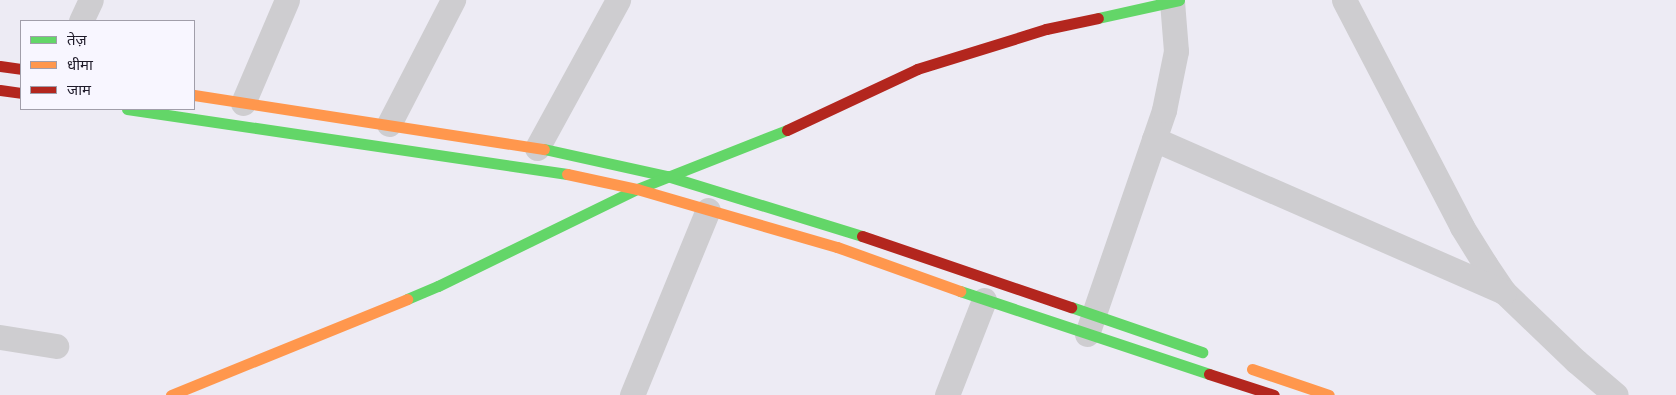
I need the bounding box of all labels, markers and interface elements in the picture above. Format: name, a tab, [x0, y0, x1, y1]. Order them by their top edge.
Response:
legend	[20, 20, 195, 110]
text: तेज़	[67, 29, 87, 50]
text: धीमा	[67, 54, 93, 75]
text: जाम	[67, 79, 91, 100]

